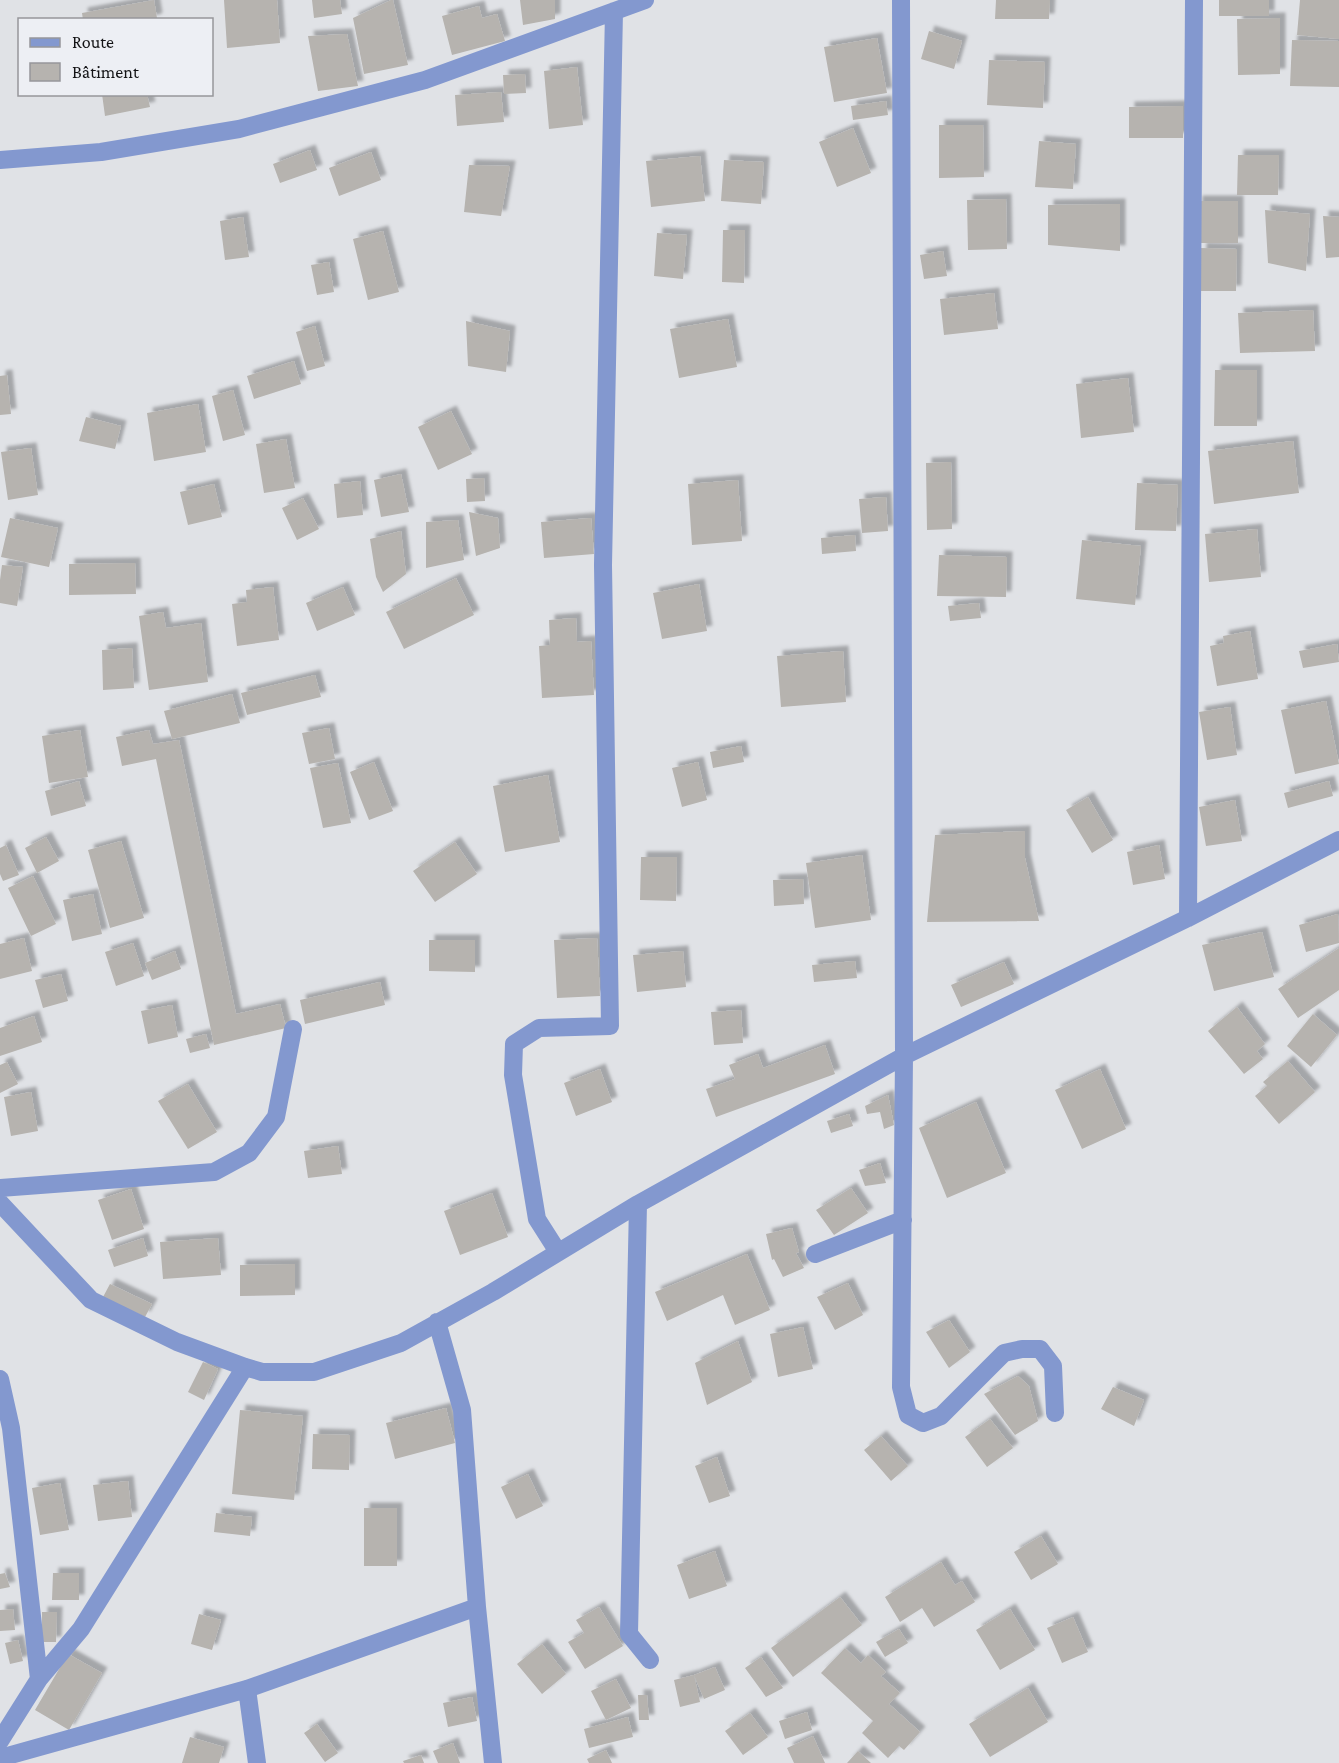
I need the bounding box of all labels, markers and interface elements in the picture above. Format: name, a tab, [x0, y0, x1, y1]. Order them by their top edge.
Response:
legend	[18, 18, 213, 96]
text: Route	[72, 32, 114, 52]
text: Bâtiment	[72, 62, 140, 82]

